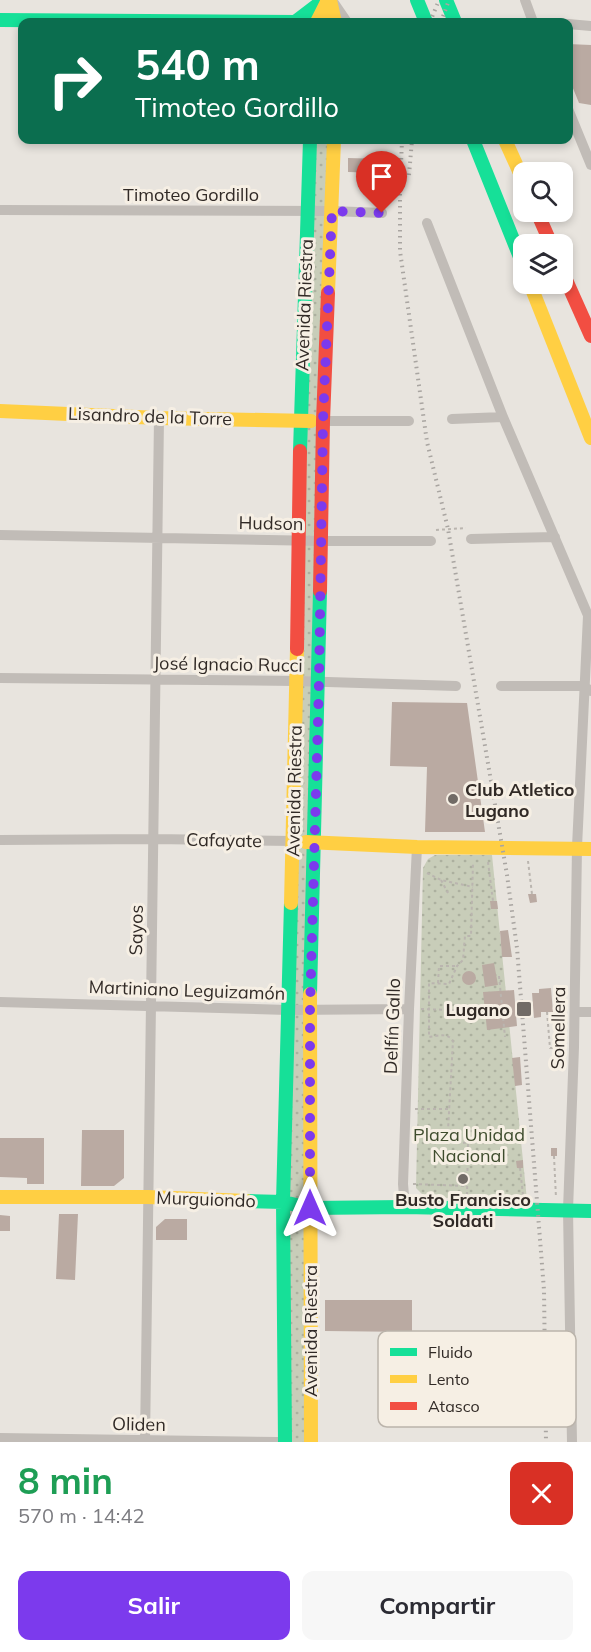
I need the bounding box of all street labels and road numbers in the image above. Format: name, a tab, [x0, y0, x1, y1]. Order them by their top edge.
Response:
street label: Timoteo Gordillo	[123, 183, 259, 206]
street label: Avenida Riestra	[290, 239, 318, 371]
street label: Lisandro de la Torre	[68, 402, 232, 430]
street label: Hudson	[238, 511, 304, 535]
street label: José Ignacio Rucci	[153, 651, 303, 677]
street label: Avenida Riestra	[281, 725, 307, 857]
street label: Cafayate	[186, 828, 262, 852]
street label: Sayos	[124, 904, 148, 955]
street label: Martiniano Leguizamón	[88, 975, 286, 1005]
street label: Delfín Gallo	[379, 978, 405, 1074]
street label: Somellera	[546, 986, 570, 1070]
street label: Murguiondo	[156, 1186, 256, 1212]
street label: Avenida Riestra	[299, 1265, 322, 1397]
street label: Oliden	[112, 1412, 166, 1436]

